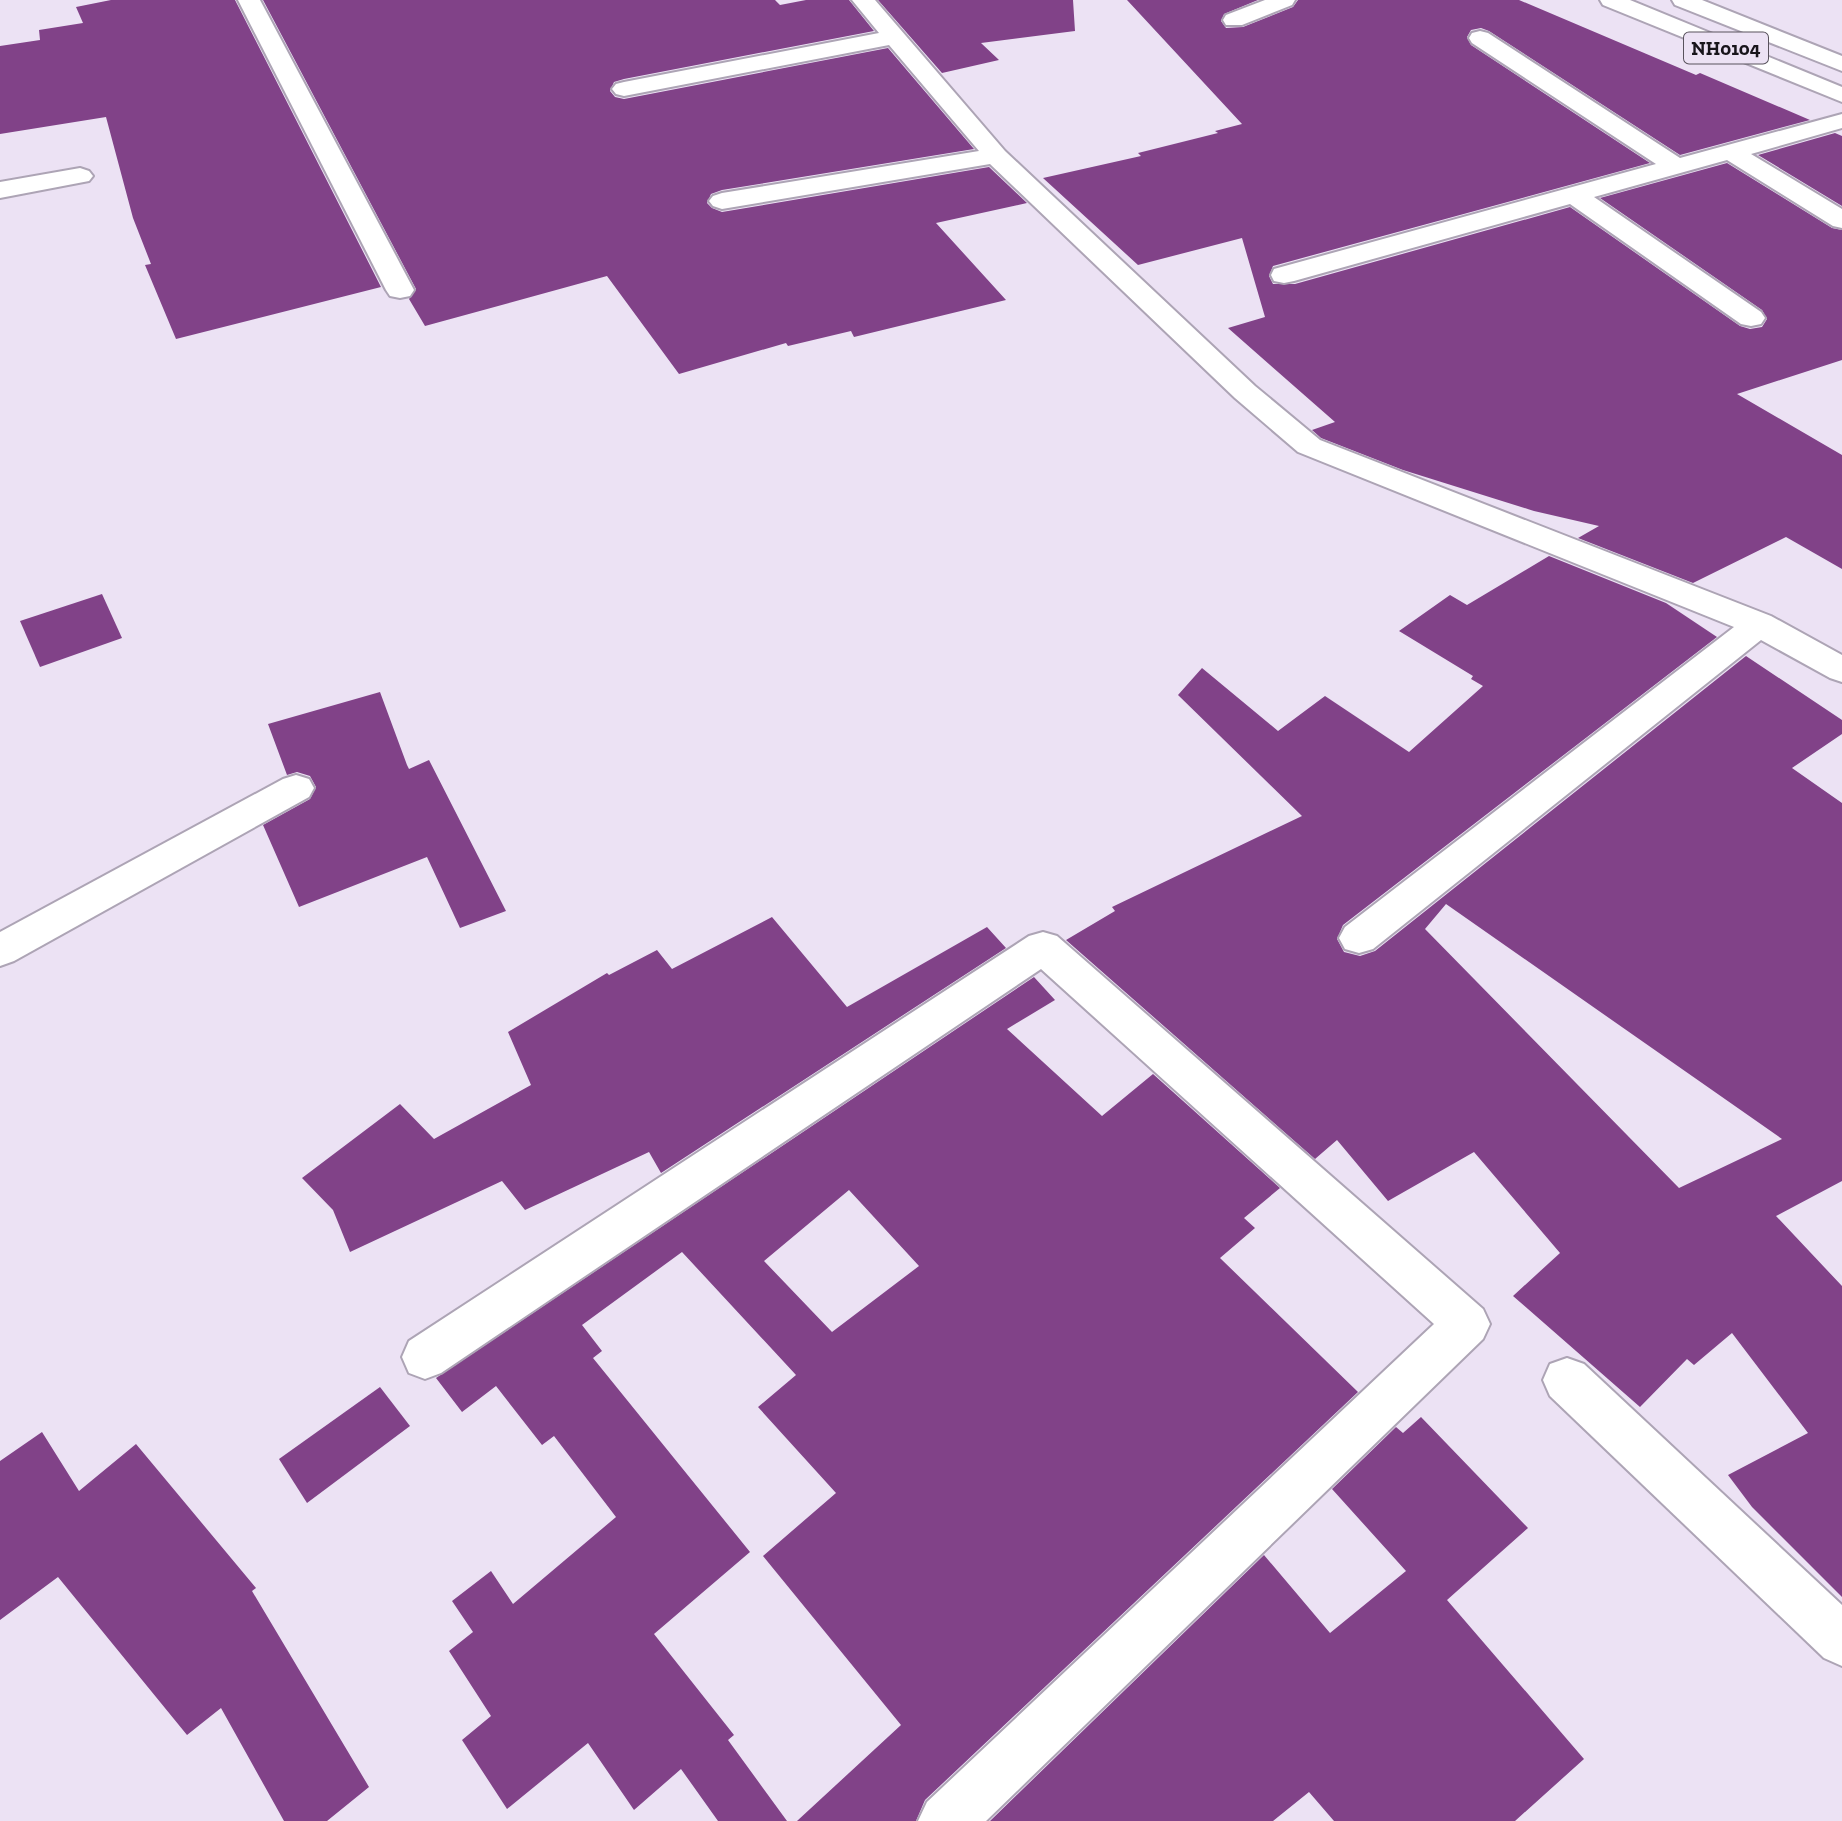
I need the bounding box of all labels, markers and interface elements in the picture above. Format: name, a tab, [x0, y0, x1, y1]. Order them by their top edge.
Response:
road number: NH0104	[1684, 32, 1768, 64]

